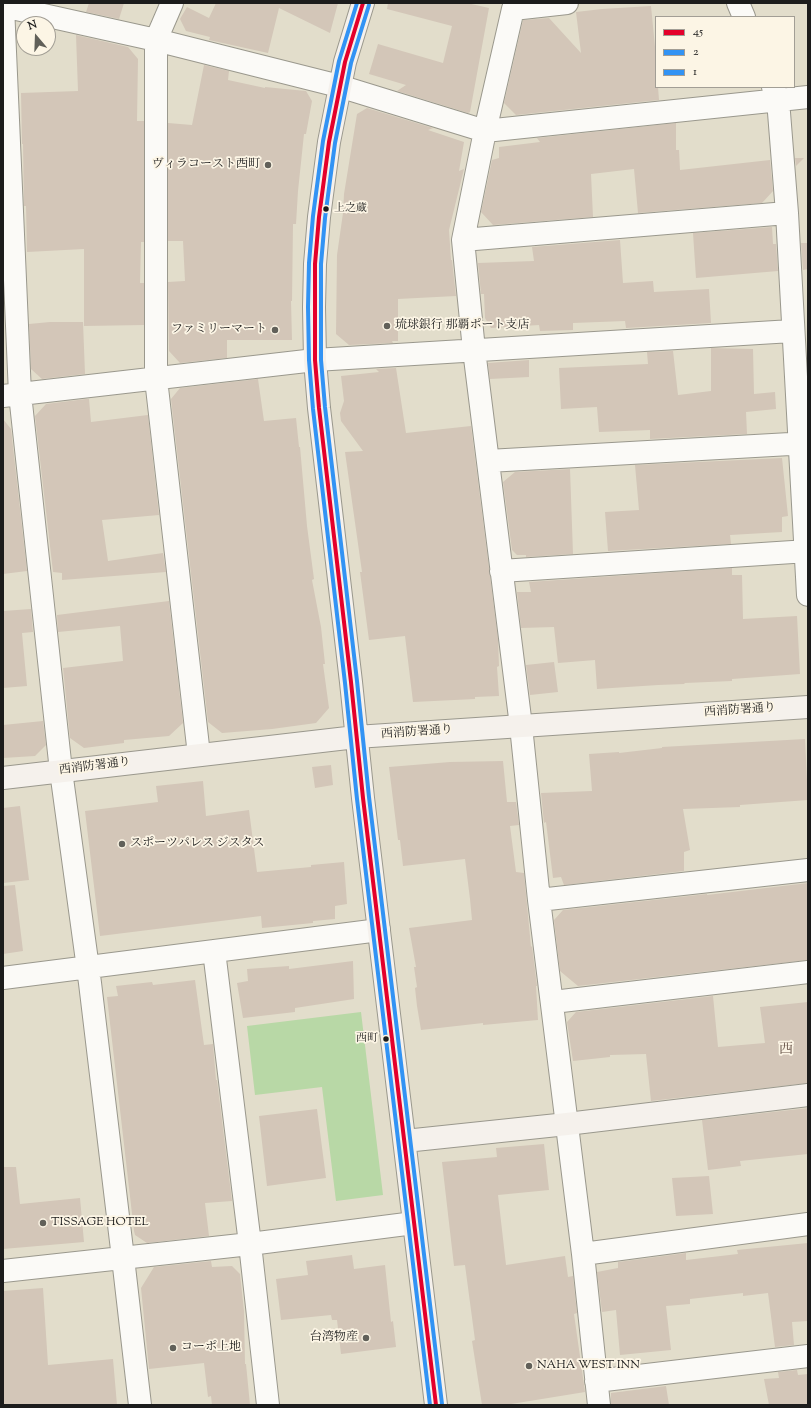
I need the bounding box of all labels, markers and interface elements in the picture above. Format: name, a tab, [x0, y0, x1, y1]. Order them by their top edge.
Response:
north arrow	[16, 16, 56, 56]
legend	[655, 16, 795, 88]
text: N	[26, 17, 39, 35]
text: 45	[693, 23, 703, 41]
text: 2	[693, 43, 699, 61]
text: 1	[693, 63, 697, 81]
place label: ヴィラコースト西町	[152, 158, 260, 172]
marker: ヴィラコースト西町	[263, 160, 273, 170]
place label: 上之蔵	[334, 202, 367, 216]
marker: 上之蔵	[321, 204, 331, 214]
place label: 琉球銀行 那覇ポート支店	[395, 319, 530, 333]
marker: 琉球銀行 那覇ポート支店	[382, 321, 392, 331]
place label: ファミリーマート	[171, 323, 267, 337]
marker: ファミリーマート	[270, 325, 280, 335]
street label: 西消防署通り	[704, 701, 776, 721]
street label: 西消防署通り	[381, 723, 453, 743]
street label: 西消防署通り	[58, 755, 132, 779]
place label: スポーツパレス ジスタス	[130, 837, 265, 851]
marker: スポーツパレス ジスタス	[117, 839, 127, 849]
place label: 西町	[356, 1032, 378, 1046]
marker: 西町	[381, 1034, 391, 1044]
district label: 西	[779, 1043, 793, 1059]
place label: TISSAGE HOTEL	[51, 1216, 149, 1230]
marker: TISSAGE HOTEL	[38, 1218, 48, 1228]
place label: 台湾物産	[310, 1331, 358, 1345]
marker: 台湾物産	[361, 1333, 371, 1343]
place label: コーポ上地	[181, 1341, 241, 1355]
marker: コーポ上地	[168, 1343, 178, 1353]
place label: NAHA WEST INN	[537, 1359, 640, 1373]
marker: NAHA WEST INN	[524, 1361, 534, 1371]

